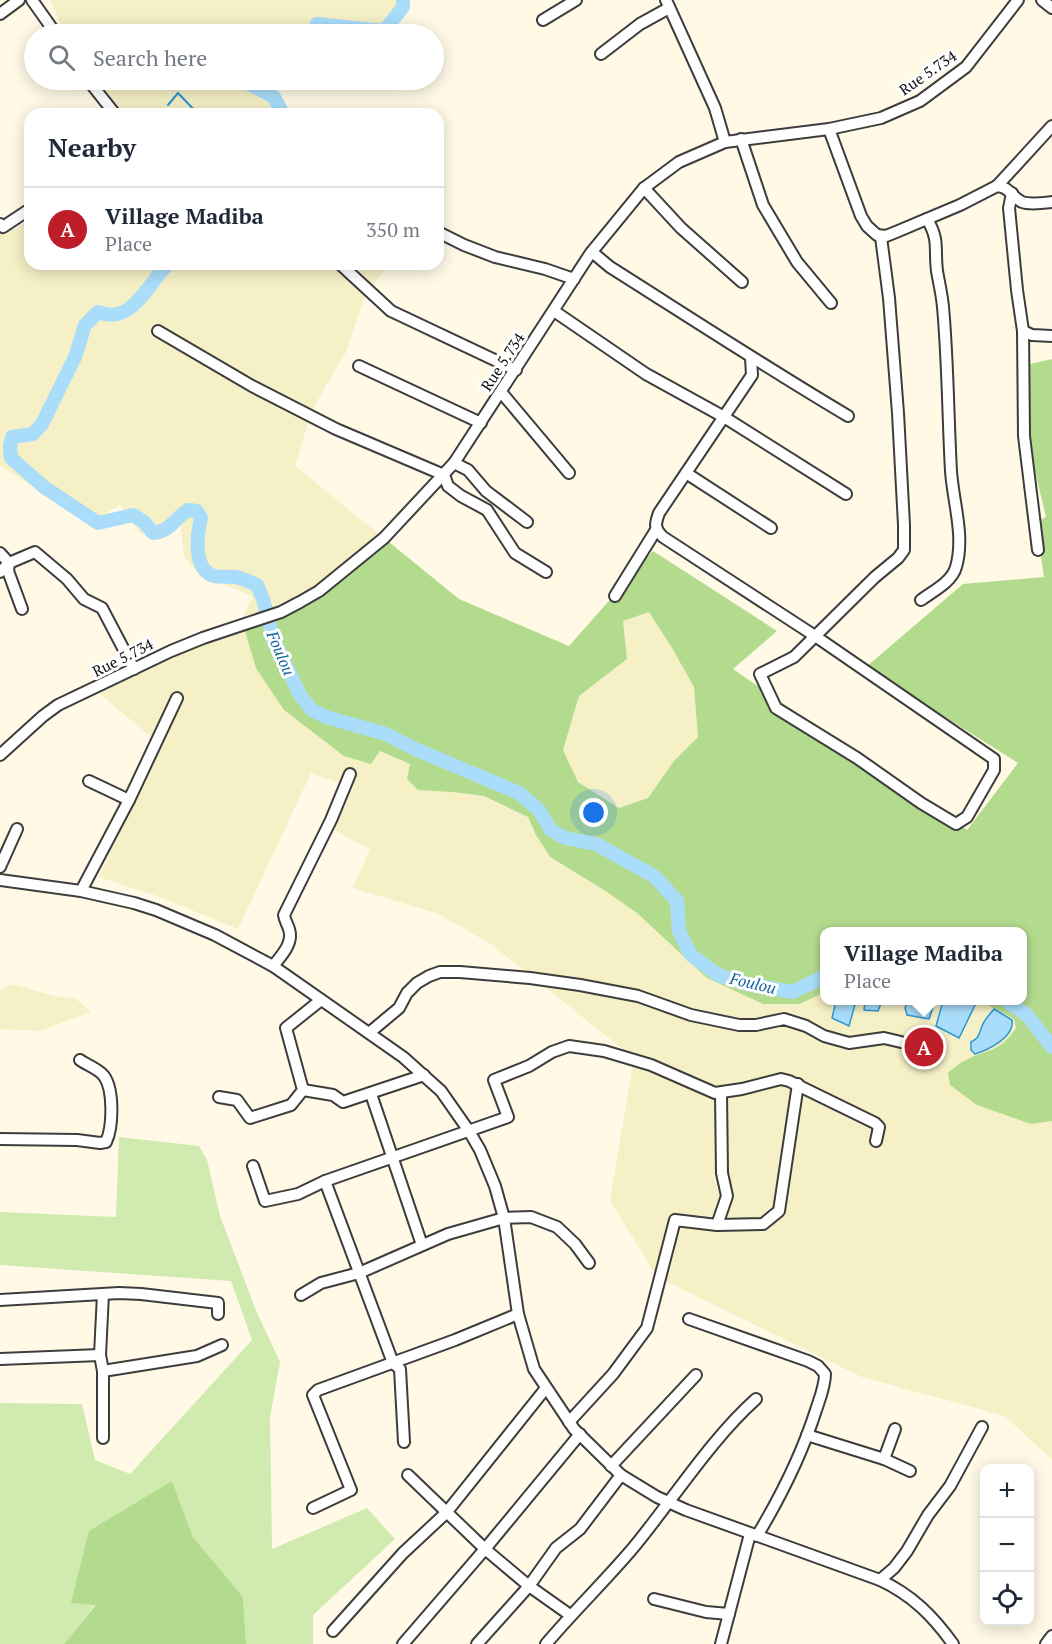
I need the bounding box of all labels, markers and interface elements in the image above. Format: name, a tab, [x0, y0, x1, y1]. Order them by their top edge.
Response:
search box	[24, 24, 444, 90]
icon: search	[45, 41, 78, 74]
text: Search here	[93, 43, 207, 72]
street label: Rue 5.734	[895, 45, 960, 99]
text: Nearby	[48, 130, 136, 164]
text: Village Madiba	[105, 201, 264, 230]
text: A	[60, 216, 75, 243]
text: 350 m	[366, 216, 420, 243]
text: Place	[105, 230, 152, 257]
street label: Rue 5.734	[476, 329, 528, 394]
water label: Foulou	[261, 626, 300, 679]
street label: Rue 5.734	[89, 633, 156, 681]
your location	[579, 798, 608, 827]
popup	[820, 927, 1027, 1005]
text: Village Madiba	[844, 938, 1003, 967]
water label: Foulou	[727, 967, 778, 999]
text: Place	[844, 967, 891, 994]
pin: A	[904, 1024, 944, 1070]
map controls	[980, 1464, 1034, 1626]
button: +	[980, 1464, 1034, 1518]
button: −	[980, 1518, 1034, 1572]
button: locate	[980, 1572, 1034, 1626]

